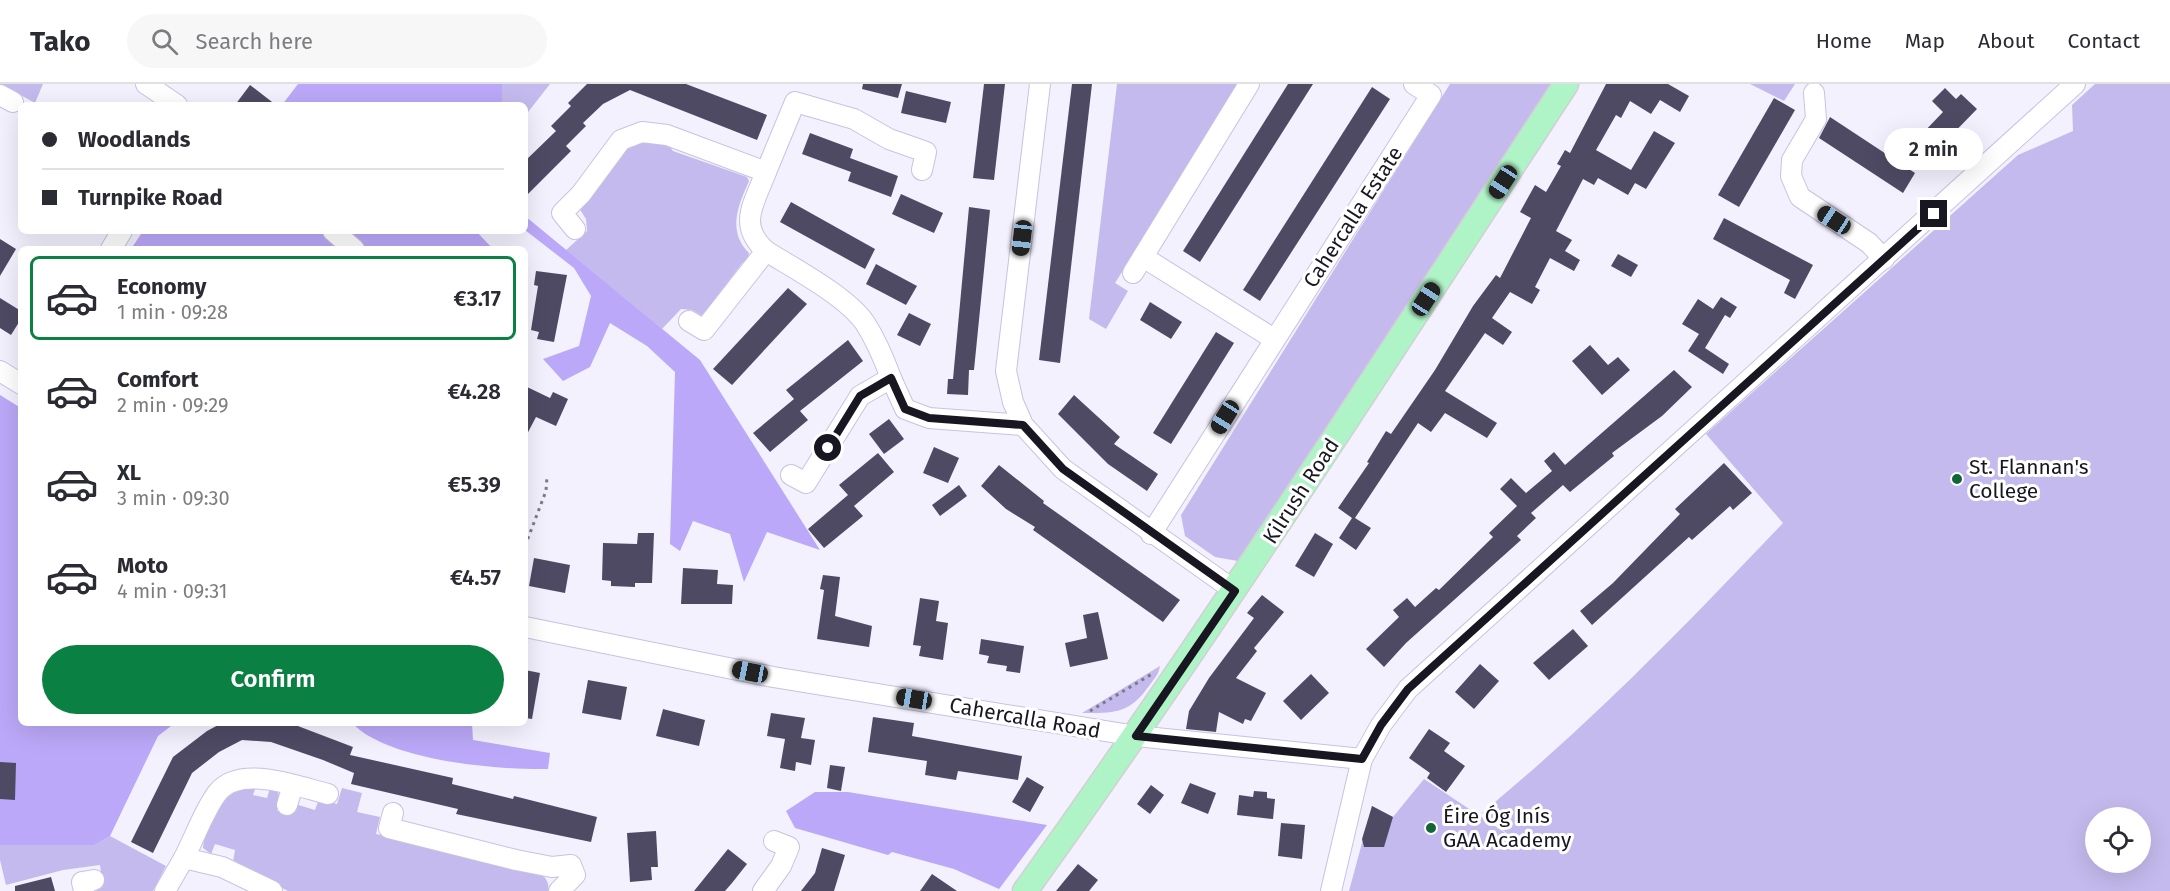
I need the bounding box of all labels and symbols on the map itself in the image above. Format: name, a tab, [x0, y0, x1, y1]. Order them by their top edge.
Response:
callout: 2 min	[1884, 127, 1984, 169]
street label: Cahercalla Estate	[1298, 142, 1408, 292]
car	[1486, 162, 1520, 202]
route end	[1920, 200, 1947, 227]
car	[1814, 203, 1854, 237]
car	[1011, 219, 1033, 257]
car	[1409, 279, 1443, 319]
car	[1208, 397, 1242, 437]
street label: Kilrush Road	[1257, 433, 1345, 549]
route start	[814, 434, 841, 461]
place label: St. Flannan's College	[1969, 454, 2089, 504]
marker: St. Flannan's College	[1950, 472, 1964, 486]
car	[731, 660, 769, 684]
car	[895, 687, 933, 711]
street label: Cahercalla Road	[947, 692, 1103, 744]
place label: Éire Óg Inís GAA Academy	[1443, 803, 1572, 853]
marker: Éire Óg Inís GAA Academy	[1424, 821, 1438, 835]

